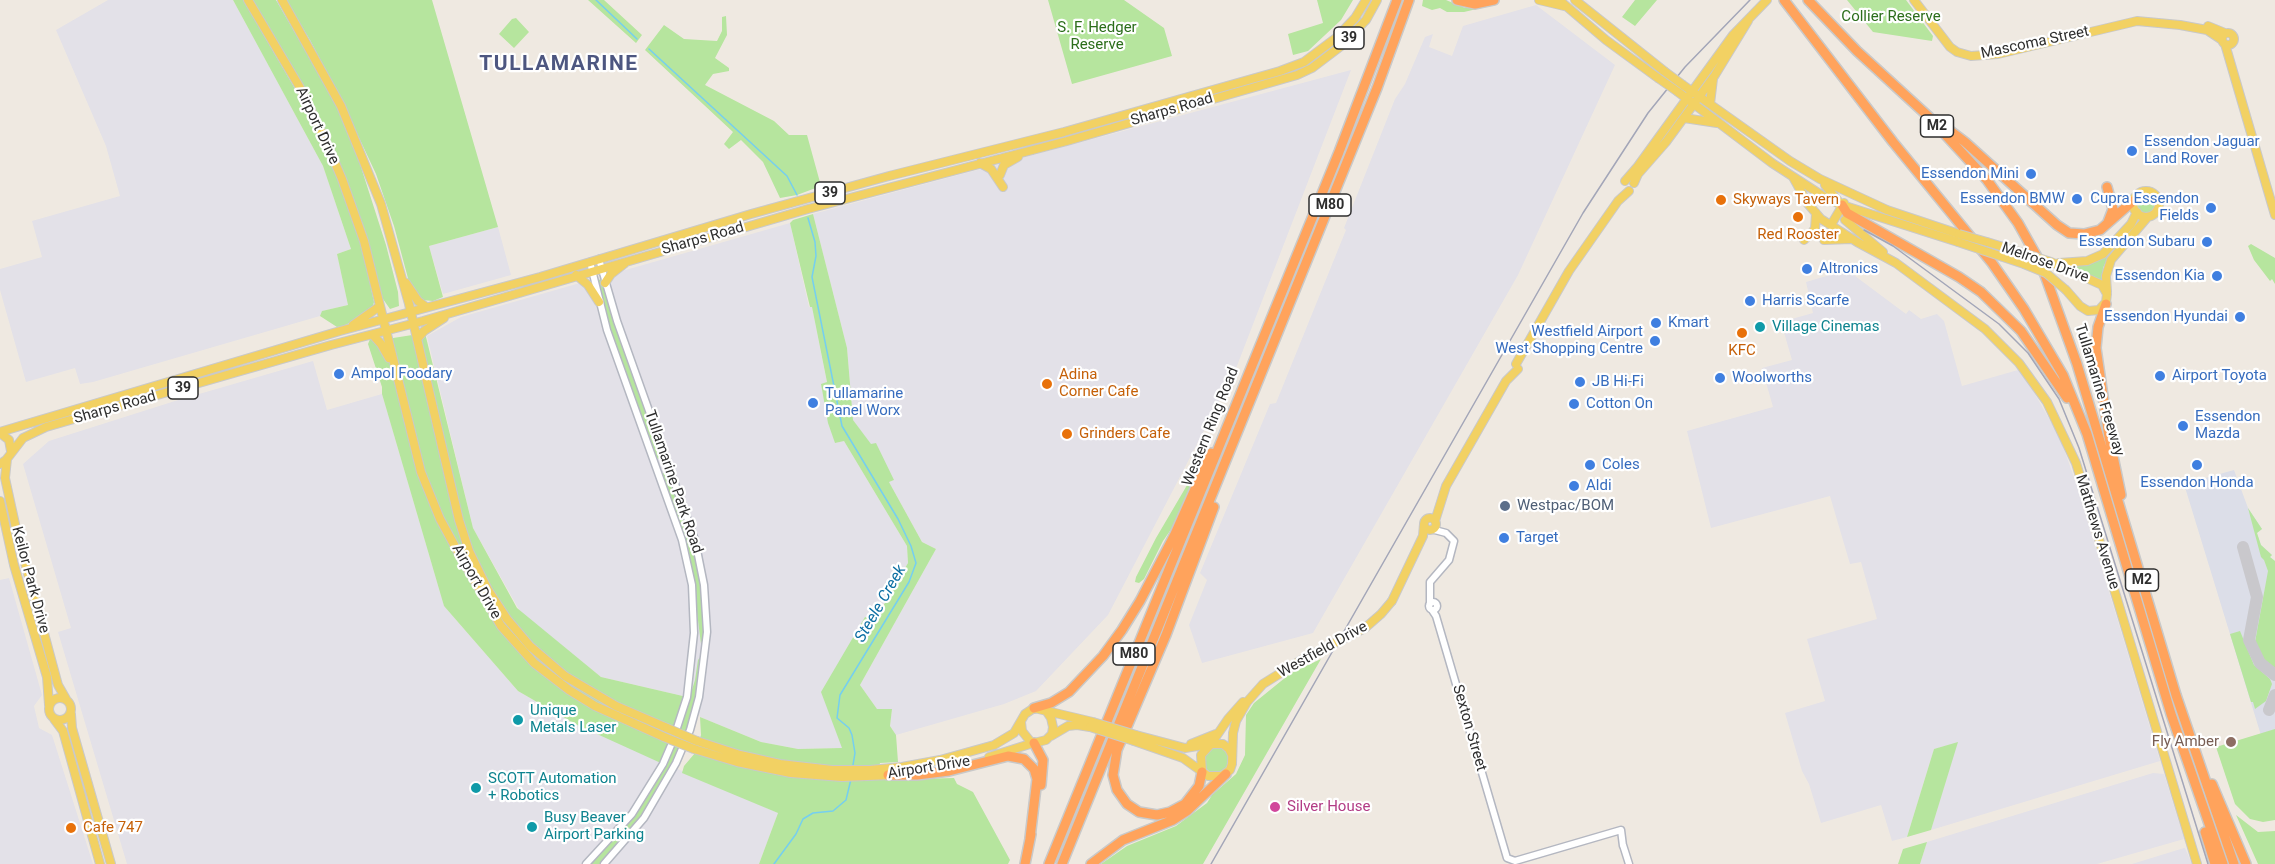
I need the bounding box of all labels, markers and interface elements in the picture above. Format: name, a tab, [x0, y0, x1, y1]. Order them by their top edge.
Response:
park label: Collier Reserve	[1841, 8, 1941, 26]
park label: S. F. Hedger Reserve	[1057, 19, 1137, 54]
street label: Mascoma Street	[1979, 23, 2091, 63]
road number: 39	[1334, 27, 1364, 49]
district label: TULLAMARINE	[479, 52, 639, 78]
street label: Airport Drive	[291, 84, 343, 168]
street label: Sharps Road	[1129, 90, 1215, 130]
road number: M2	[1920, 115, 1954, 137]
place label: Essendon Jaguar Land Rover	[2144, 133, 2260, 168]
marker: Essendon Jaguar Land Rover	[2125, 144, 2139, 158]
place label: Essendon Mini	[1921, 165, 2019, 183]
marker: Essendon Mini	[2024, 167, 2038, 181]
road number: 39	[815, 182, 845, 204]
place label: Essendon BMW	[1960, 190, 2065, 208]
place label: Cupra Essendon Fields	[2090, 190, 2199, 225]
place label: Skyways Tavern	[1733, 191, 1839, 209]
marker: Essendon BMW	[2070, 192, 2084, 206]
marker: Skyways Tavern	[1714, 193, 1728, 207]
road number: M80	[1309, 194, 1351, 216]
marker: Cupra Essendon Fields	[2204, 201, 2218, 215]
marker: Red Rooster	[1791, 210, 1805, 224]
street label: Sharps Road	[660, 219, 746, 259]
place label: Red Rooster	[1757, 226, 1839, 244]
place label: Essendon Subaru	[2079, 233, 2195, 251]
marker: Essendon Subaru	[2200, 235, 2214, 249]
street label: Melrose Drive	[1999, 239, 2091, 287]
place label: Altronics	[1819, 260, 1878, 278]
marker: Altronics	[1800, 262, 1814, 276]
place label: Essendon Kia	[2115, 267, 2205, 285]
marker: Essendon Kia	[2210, 269, 2224, 283]
place label: Harris Scarfe	[1762, 292, 1849, 310]
marker: Harris Scarfe	[1743, 294, 1757, 308]
place label: Essendon Hyundai	[2104, 308, 2228, 326]
marker: Essendon Hyundai	[2233, 310, 2247, 324]
place label: Kmart	[1668, 314, 1709, 332]
marker: Kmart	[1649, 316, 1663, 330]
place label: Village Cinemas	[1772, 318, 1879, 336]
marker: Village Cinemas	[1753, 320, 1767, 334]
street label: Tullamarine Freeway	[2070, 322, 2128, 458]
place label: Westfield Airport West Shopping Centre	[1495, 323, 1643, 358]
marker: KFC	[1735, 326, 1749, 340]
marker: Westfield Airport West Shopping Centre	[1648, 334, 1662, 348]
place label: KFC	[1728, 342, 1756, 360]
place label: Ampol Foodary	[351, 365, 452, 383]
street label: Western Ring Road	[1179, 365, 1243, 489]
place label: Adina Corner Cafe	[1059, 366, 1138, 401]
marker: Ampol Foodary	[332, 367, 346, 381]
place label: Airport Toyota	[2172, 367, 2267, 385]
place label: Woolworths	[1732, 369, 1812, 387]
marker: Airport Toyota	[2153, 369, 2167, 383]
marker: Woolworths	[1713, 371, 1727, 385]
place label: JB Hi-Fi	[1592, 373, 1644, 391]
marker: JB Hi-Fi	[1573, 375, 1587, 389]
road number: 39	[168, 377, 198, 399]
marker: Adina Corner Cafe	[1040, 377, 1054, 391]
place label: Tullamarine Panel Worx	[825, 385, 903, 420]
street label: Sharps Road	[72, 388, 158, 428]
place label: Cotton On	[1586, 395, 1653, 413]
marker: Tullamarine Panel Worx	[806, 396, 820, 410]
marker: Cotton On	[1567, 397, 1581, 411]
street label: Tullamarine Park Road	[640, 408, 706, 556]
place label: Essendon Mazda	[2195, 408, 2261, 443]
marker: Essendon Mazda	[2176, 419, 2190, 433]
place label: Grinders Cafe	[1079, 425, 1170, 443]
marker: Grinders Cafe	[1060, 427, 1074, 441]
place label: Coles	[1602, 456, 1640, 474]
marker: Coles	[1583, 458, 1597, 472]
marker: Essendon Honda	[2190, 458, 2204, 472]
street label: Matthews Avenue	[2071, 472, 2123, 592]
place label: Essendon Honda	[2140, 474, 2254, 492]
place label: Aldi	[1586, 477, 1612, 495]
marker: Aldi	[1567, 479, 1581, 493]
place label: Westpac/BOM	[1517, 497, 1614, 515]
marker: Westpac/BOM	[1498, 499, 1512, 513]
street label: Keilor Park Drive	[7, 525, 53, 635]
place label: Target	[1516, 529, 1559, 547]
marker: Target	[1497, 531, 1511, 545]
street label: Airport Drive	[447, 541, 505, 623]
water label: Steele Creek	[851, 562, 911, 646]
road number: M2	[2126, 569, 2158, 591]
street label: Westfield Drive	[1275, 618, 1371, 682]
road number: M80	[1113, 643, 1155, 665]
street label: Sexton Street	[1448, 683, 1490, 773]
place label: Unique Metals Laser	[530, 702, 616, 737]
marker: Unique Metals Laser	[511, 713, 525, 727]
place label: Fly Amber	[2152, 733, 2219, 751]
marker: Fly Amber	[2224, 735, 2238, 749]
street label: Airport Drive	[886, 753, 972, 783]
place label: SCOTT Automation + Robotics	[488, 770, 617, 805]
marker: SCOTT Automation + Robotics	[469, 781, 483, 795]
place label: Silver House	[1287, 798, 1370, 816]
marker: Silver House	[1268, 800, 1282, 814]
place label: Busy Beaver Airport Parking	[544, 809, 644, 844]
place label: Cafe 747	[83, 819, 143, 837]
marker: Busy Beaver Airport Parking	[525, 820, 539, 834]
marker: Cafe 747	[64, 821, 78, 835]

